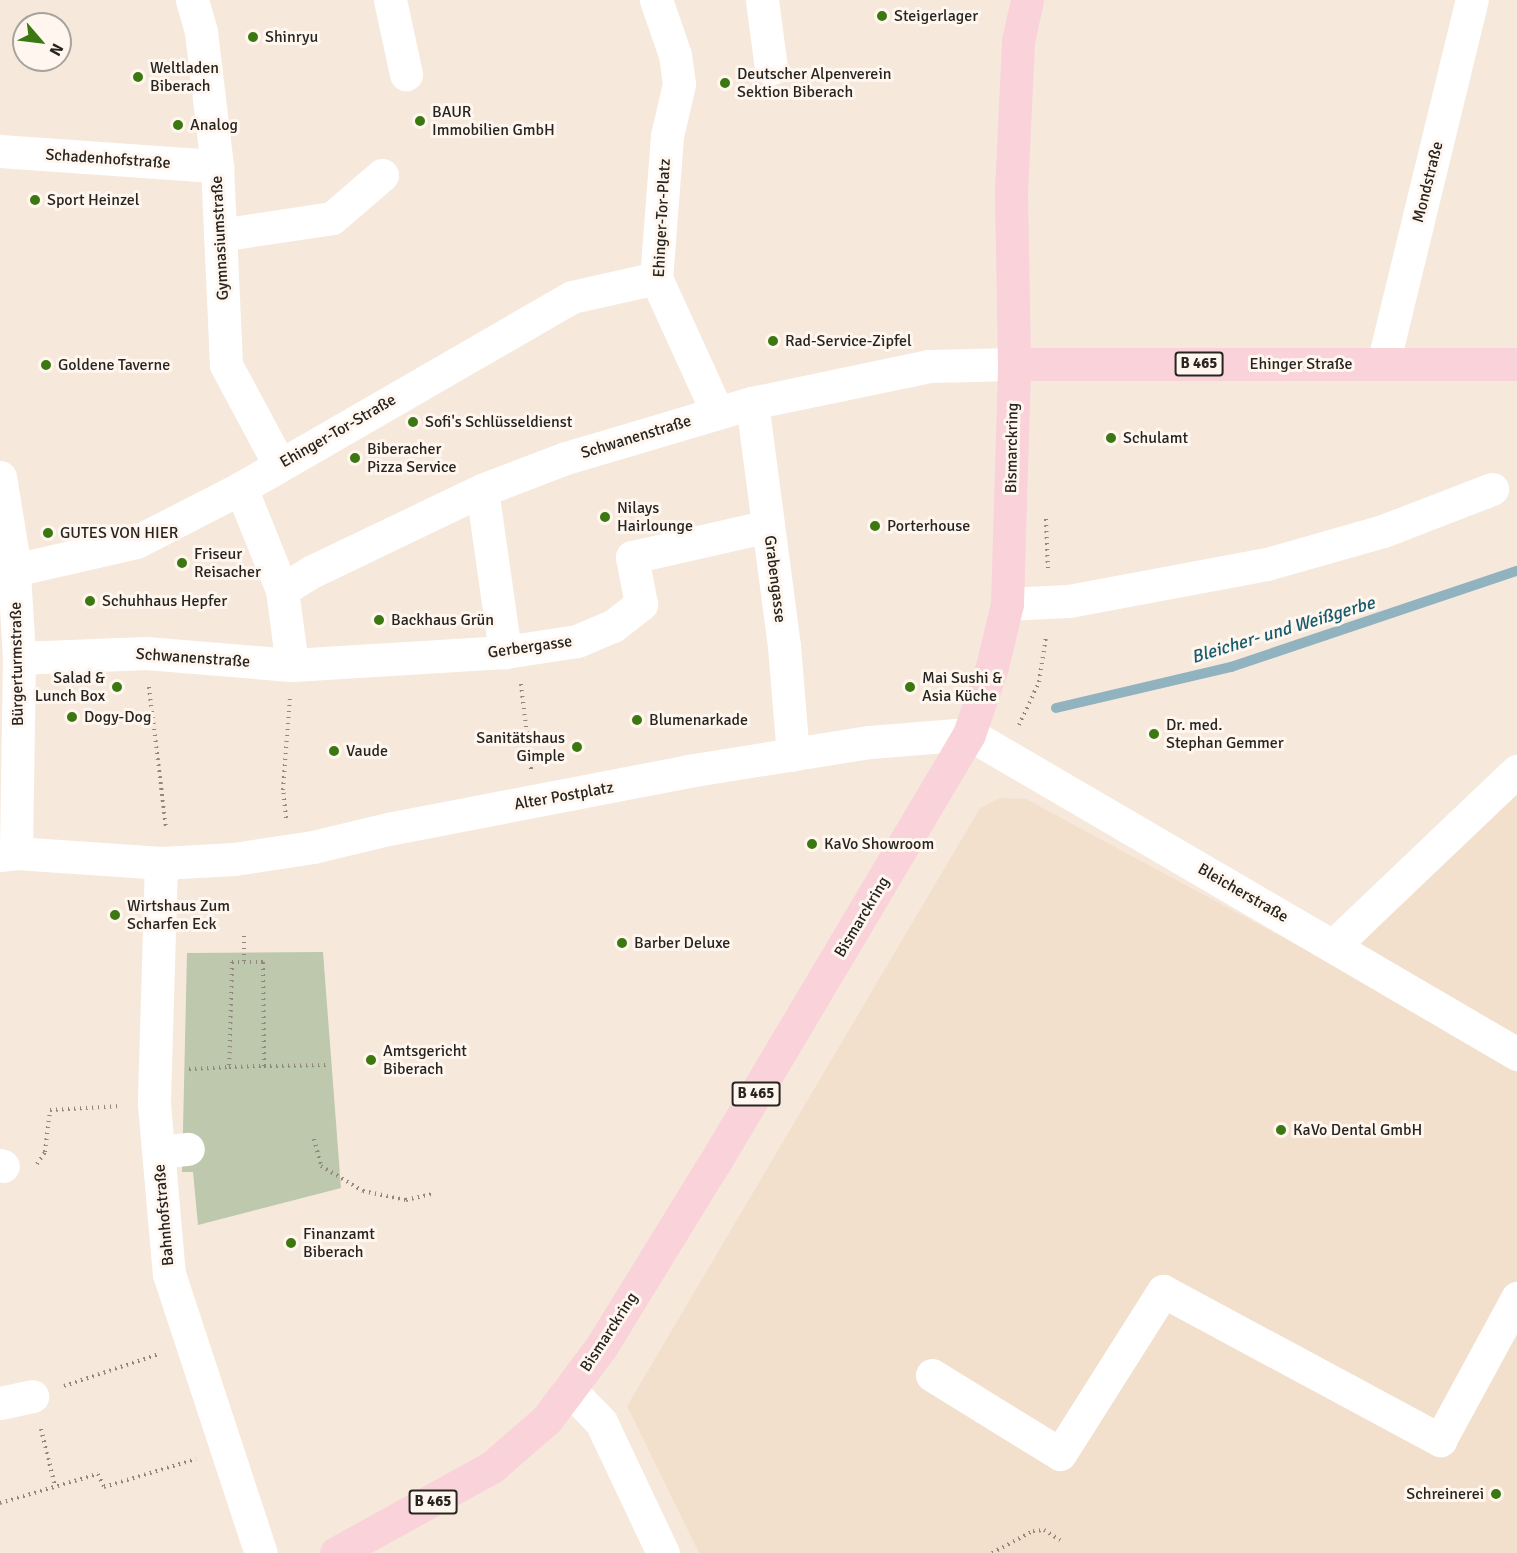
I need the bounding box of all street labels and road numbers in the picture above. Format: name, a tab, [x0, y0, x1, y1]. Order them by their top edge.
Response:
street label: Mondstraße	[1409, 139, 1447, 225]
street label: Schadenhofstraße	[45, 145, 171, 173]
street label: Ehinger-Tor-Platz	[649, 158, 675, 278]
street label: Gymnasiumstraße	[207, 175, 233, 301]
road number: B 465	[1174, 352, 1224, 376]
street label: Ehinger Straße	[1249, 354, 1353, 374]
street label: Ehinger-Tor-Straße	[277, 390, 399, 472]
street label: Bismarckring	[1002, 402, 1022, 494]
street label: Schwanenstraße	[578, 411, 694, 463]
street label: Grabengasse	[760, 534, 790, 624]
street label: Bürgerturmstraße	[6, 602, 28, 726]
street label: Gerbergasse	[487, 632, 573, 662]
street label: Schwanenstraße	[135, 644, 251, 672]
street label: Alter Postplatz	[513, 778, 615, 814]
street label: Bleicherstraße	[1194, 859, 1292, 927]
street label: Bismarckring	[830, 873, 894, 961]
road number: B 465	[730, 1082, 782, 1106]
street label: Bahnhofstraße	[150, 1163, 178, 1267]
street label: Bismarckring	[576, 1289, 642, 1375]
road number: B 465	[408, 1490, 458, 1514]

